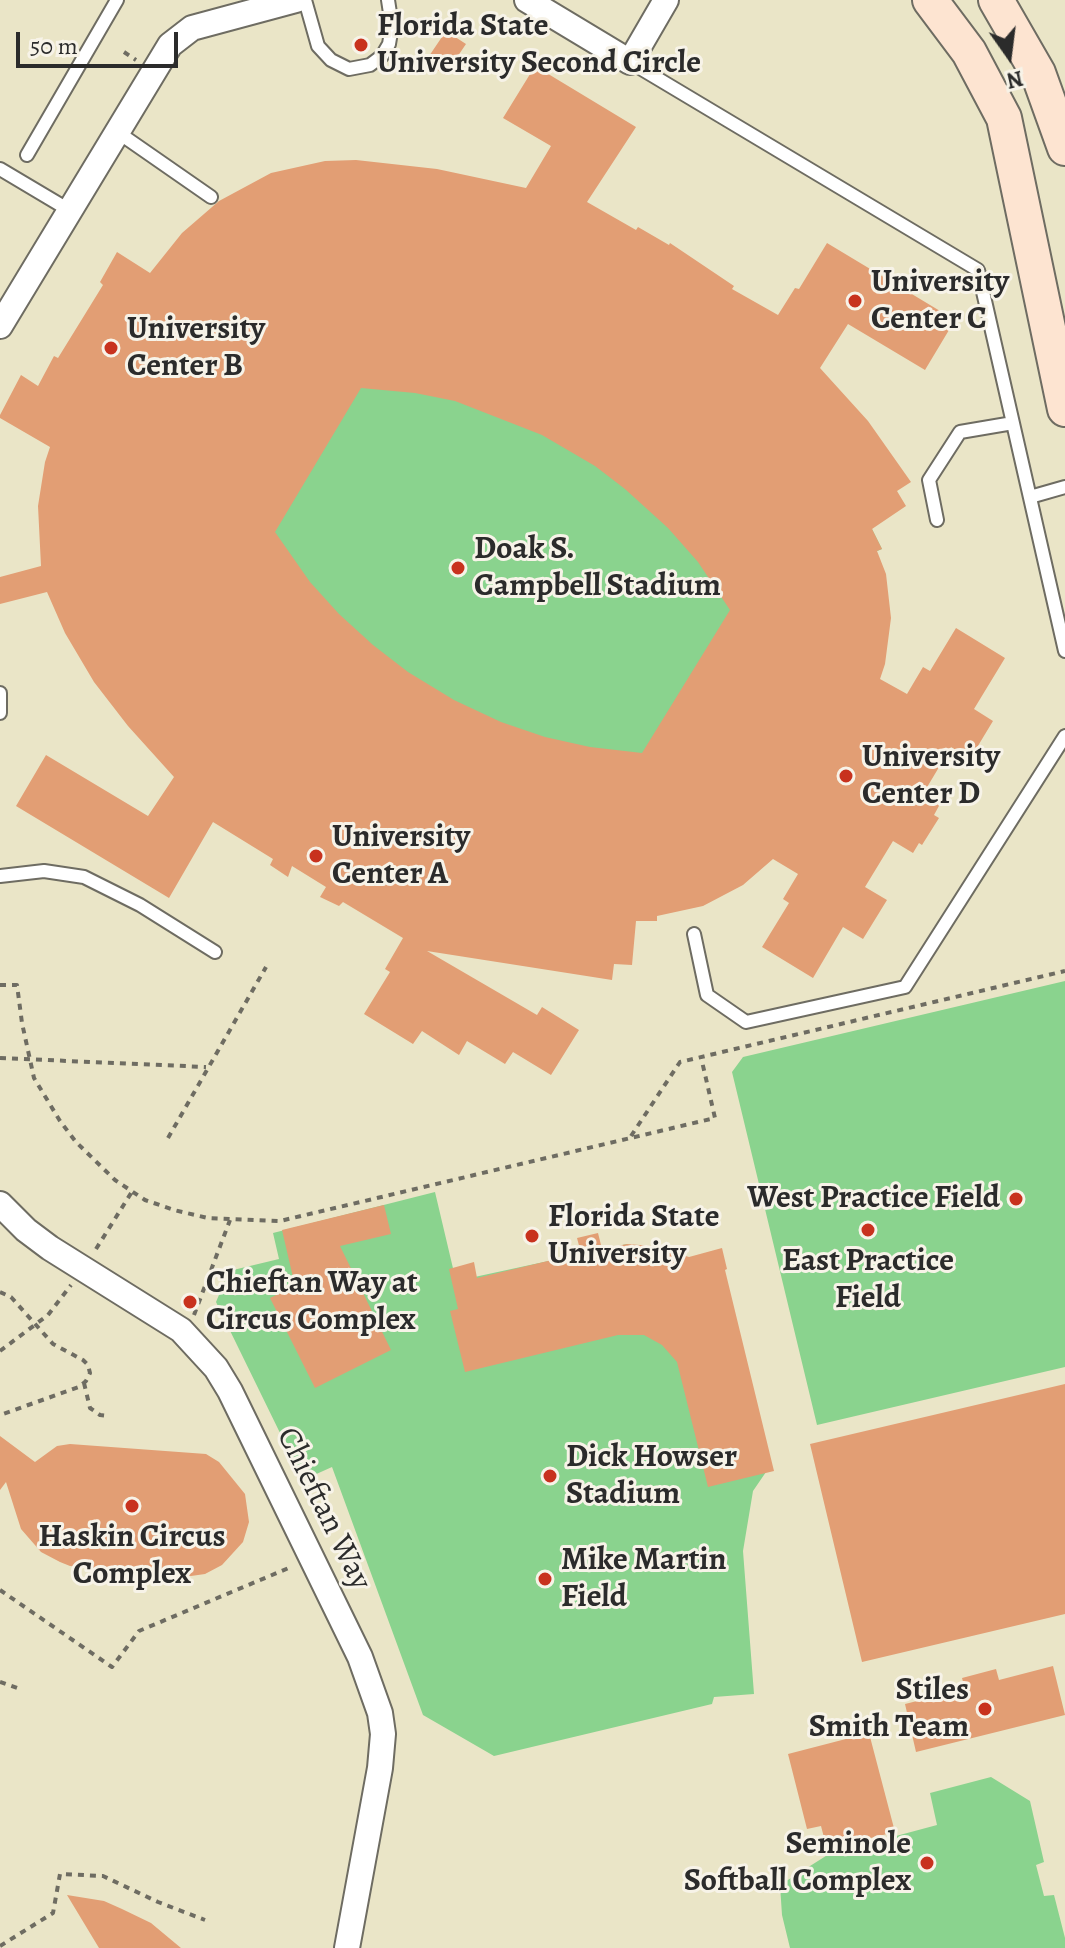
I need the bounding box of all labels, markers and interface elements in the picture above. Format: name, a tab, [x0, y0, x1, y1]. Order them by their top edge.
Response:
place label: Florida State University Second Circle	[377, 8, 701, 83]
scale bar	[20, 16, 182, 66]
north arrow	[969, 16, 1049, 96]
text: 50 m	[30, 30, 78, 62]
marker: Florida State University Second Circle	[352, 36, 370, 54]
text: N	[1003, 63, 1026, 96]
place label: University Center C	[871, 264, 1009, 339]
marker: University Center C	[846, 292, 864, 310]
place label: University Center B	[127, 311, 265, 386]
marker: University Center B	[102, 339, 120, 357]
place label: Doak S. Campbell Stadium	[474, 531, 721, 606]
marker: Doak S. Campbell Stadium	[449, 559, 467, 577]
place label: University Center D	[862, 739, 1000, 814]
marker: University Center D	[837, 767, 855, 785]
place label: University Center A	[332, 819, 470, 894]
marker: University Center A	[307, 847, 325, 865]
place label: West Practice Field	[747, 1180, 1000, 1218]
marker: West Practice Field	[1007, 1190, 1025, 1208]
place label: Florida State University	[548, 1199, 720, 1274]
marker: East Practice Field	[859, 1221, 877, 1239]
marker: Florida State University	[523, 1227, 541, 1245]
place label: East Practice Field	[782, 1243, 954, 1318]
place label: Chieftan Way at Circus Complex	[206, 1265, 418, 1340]
marker: Chieftan Way at Circus Complex	[181, 1293, 199, 1311]
street label: Chieftan Way	[267, 1422, 379, 1596]
place label: Dick Howser Stadium	[566, 1439, 737, 1514]
marker: Dick Howser Stadium	[541, 1467, 559, 1485]
marker: Haskin Circus Complex	[123, 1497, 141, 1515]
place label: Haskin Circus Complex	[38, 1519, 226, 1594]
place label: Mike Martin Field	[561, 1542, 727, 1617]
marker: Mike Martin Field	[536, 1570, 554, 1588]
place label: Stiles Smith Team	[809, 1672, 969, 1747]
marker: Stiles Smith Team	[976, 1700, 994, 1718]
place label: Seminole Softball Complex	[684, 1826, 911, 1901]
marker: Seminole Softball Complex	[918, 1854, 936, 1872]

